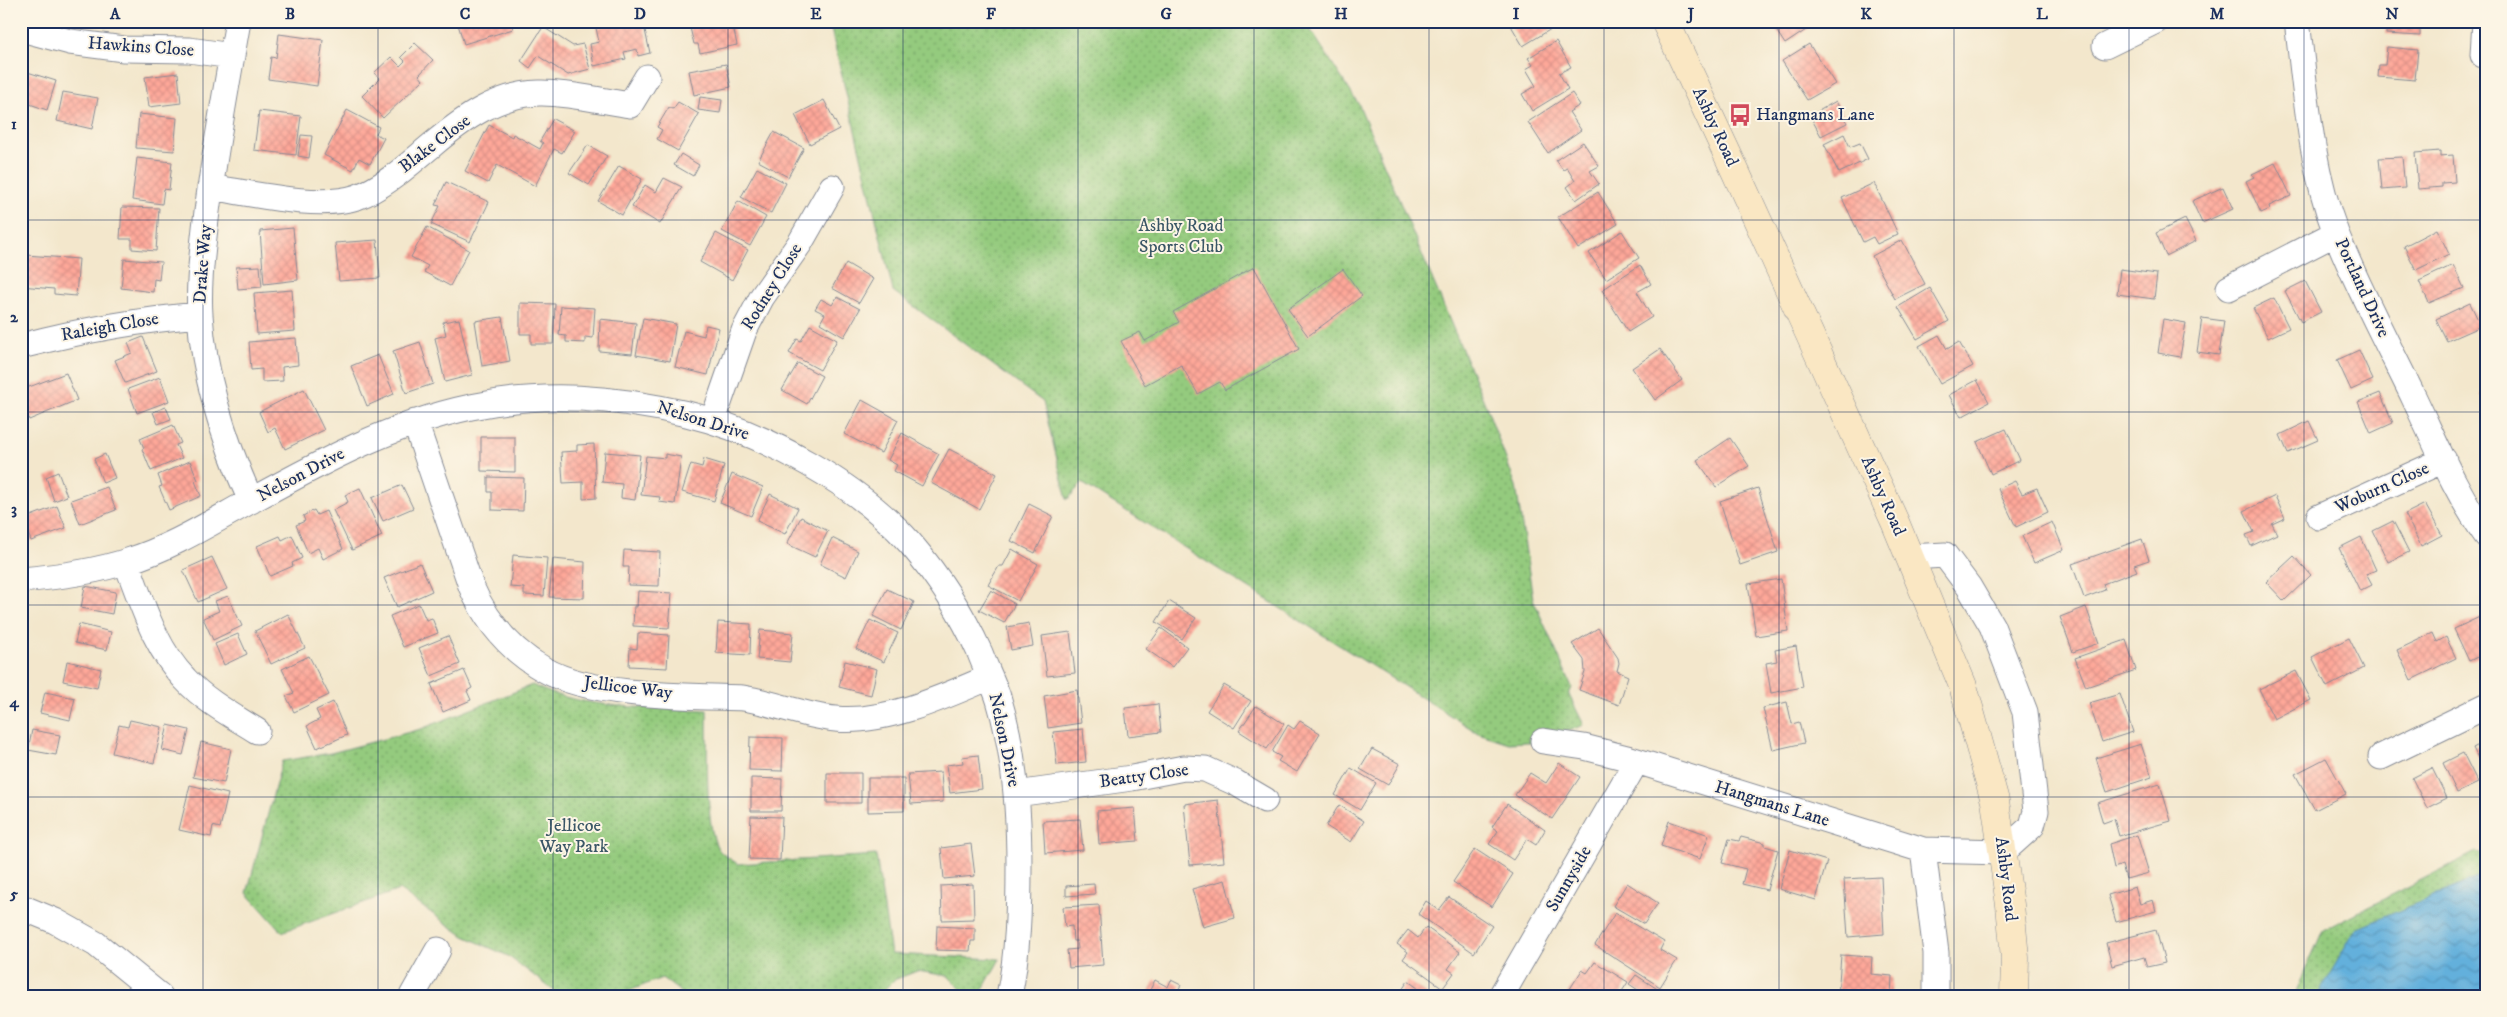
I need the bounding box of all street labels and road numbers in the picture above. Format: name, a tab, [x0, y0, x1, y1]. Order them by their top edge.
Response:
street label: Hawkins Close	[87, 32, 195, 62]
street label: Ashby Road	[1687, 84, 1743, 170]
street label: Blake Close	[395, 110, 475, 178]
street label: Drake Way	[189, 223, 217, 304]
street label: Portland Drive	[2330, 235, 2394, 341]
street label: Rodney Close	[737, 239, 807, 335]
street label: Raleigh Close	[60, 308, 160, 346]
street label: Nelson Drive	[654, 397, 752, 445]
street label: Nelson Drive	[254, 443, 348, 507]
street label: Ashby Road	[1856, 453, 1910, 539]
street label: Woburn Close	[2330, 457, 2433, 519]
street label: Jellicoe Way	[580, 671, 674, 704]
street label: Nelson Drive	[983, 691, 1025, 789]
street label: Beatty Close	[1098, 759, 1190, 793]
street label: Hangmans Lane	[1712, 776, 1832, 832]
street label: Ashby Road	[1990, 835, 2022, 923]
street label: Sunnyside	[1541, 842, 1597, 916]

